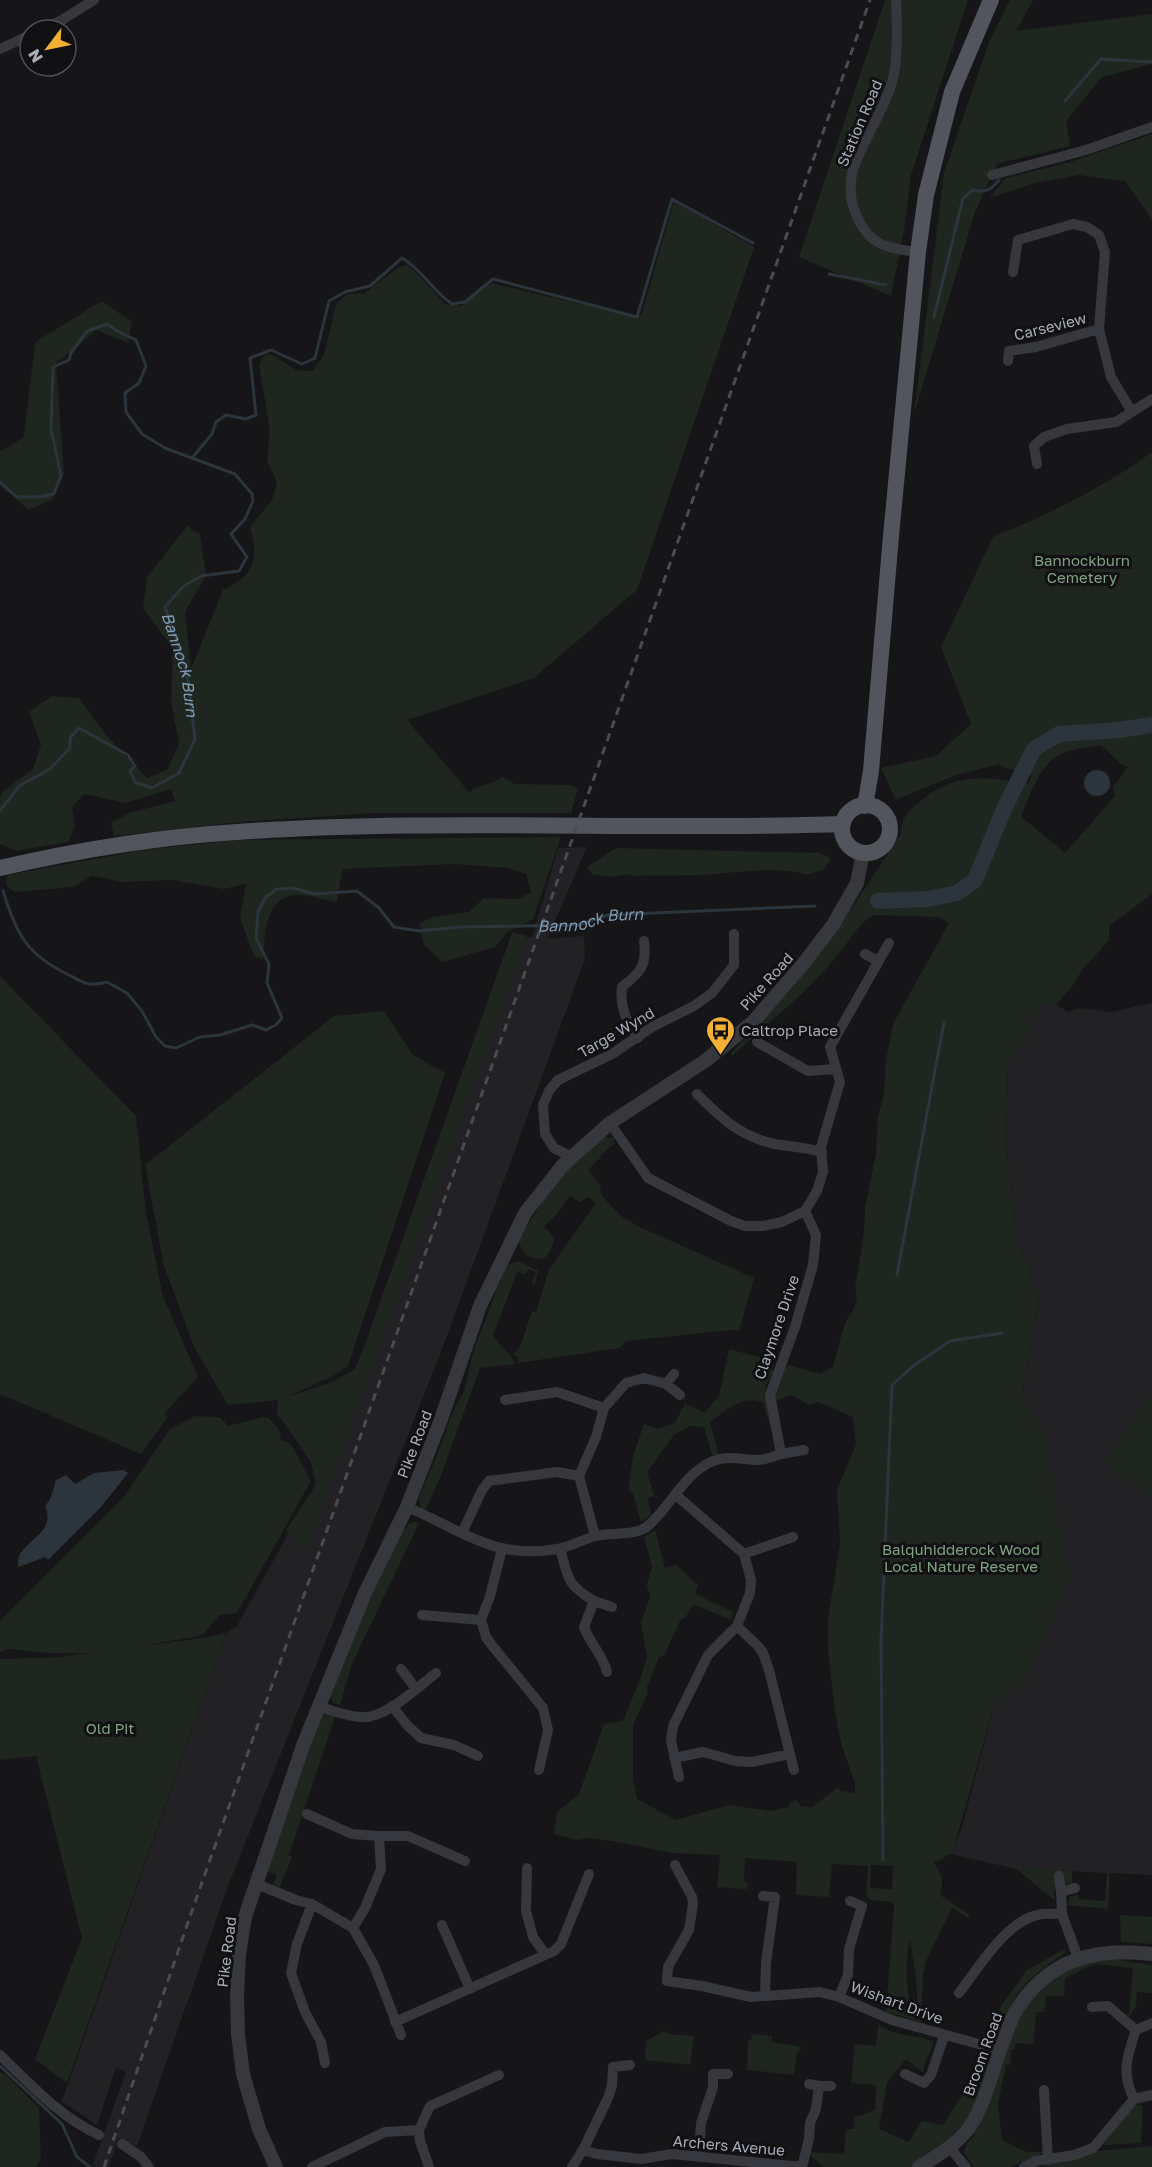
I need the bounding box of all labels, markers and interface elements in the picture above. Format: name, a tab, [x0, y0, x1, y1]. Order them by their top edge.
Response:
north arrow	[18, 18, 78, 78]
text: N	[24, 45, 47, 66]
street label: Station Road	[833, 77, 885, 169]
street label: Carseview	[1012, 308, 1088, 344]
park label: Bannockburn Cemetery	[1034, 551, 1130, 586]
water label: Bannock Burn	[158, 610, 202, 719]
water label: Bannock Burn	[537, 903, 645, 936]
street label: Pike Road	[735, 949, 797, 1013]
street label: Targe Wynd	[575, 1003, 657, 1061]
bus stop icon: Caltrop Place	[704, 1014, 736, 1056]
place label: Caltrop Place	[741, 1021, 838, 1039]
street label: Claymore Drive	[750, 1272, 802, 1382]
street label: Pike Road	[393, 1408, 435, 1480]
park label: Balquhidderock Wood Local Nature Reserve	[882, 1540, 1040, 1575]
park label: Old Pit	[86, 1719, 134, 1737]
street label: Pike Road	[213, 1916, 239, 1988]
street label: Wishart Drive	[848, 1977, 946, 2027]
street label: Broom Road	[959, 2010, 1005, 2098]
street label: Archers Avenue	[672, 2131, 786, 2159]

